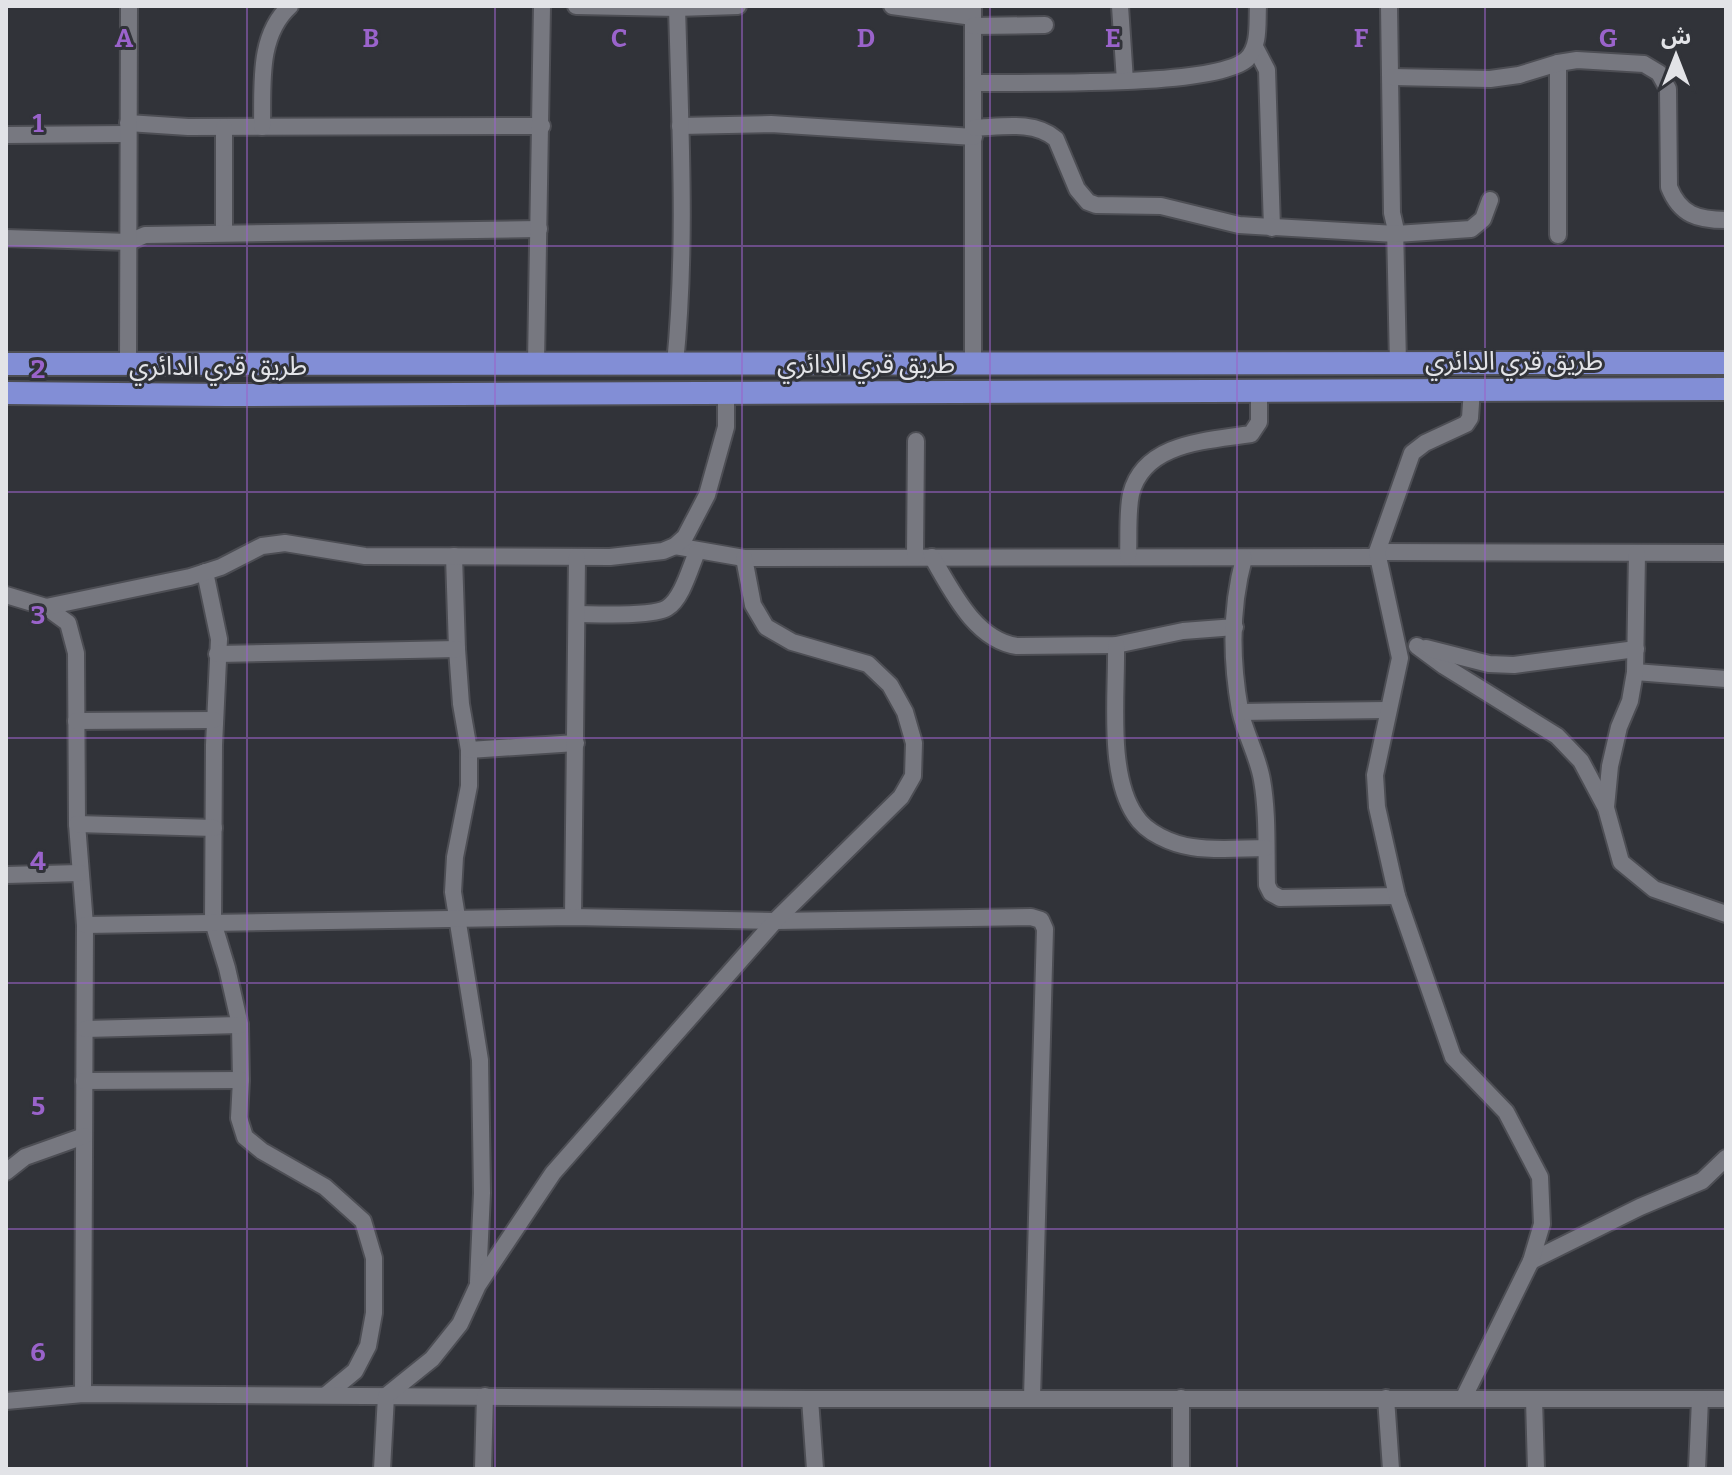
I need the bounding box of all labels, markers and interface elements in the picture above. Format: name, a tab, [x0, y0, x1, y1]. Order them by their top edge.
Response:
north arrow	[1636, 16, 1716, 96]
text: A	[115, 23, 134, 54]
text: B	[363, 23, 379, 54]
text: C	[611, 23, 627, 54]
text: D	[857, 23, 875, 54]
text: E	[1105, 23, 1121, 54]
text: F	[1354, 23, 1369, 54]
text: G	[1599, 23, 1618, 54]
text: ش	[1661, 23, 1691, 50]
text: 1	[32, 108, 44, 139]
street label: طريق قري الدائري	[1425, 346, 1603, 381]
street label: طريق قري الدائري	[777, 349, 955, 384]
street label: طريق قري الدائري	[129, 351, 307, 386]
text: 2	[31, 354, 45, 385]
text: 3	[31, 600, 45, 631]
text: 4	[30, 846, 46, 877]
text: 5	[31, 1091, 45, 1122]
text: 6	[30, 1337, 46, 1368]

